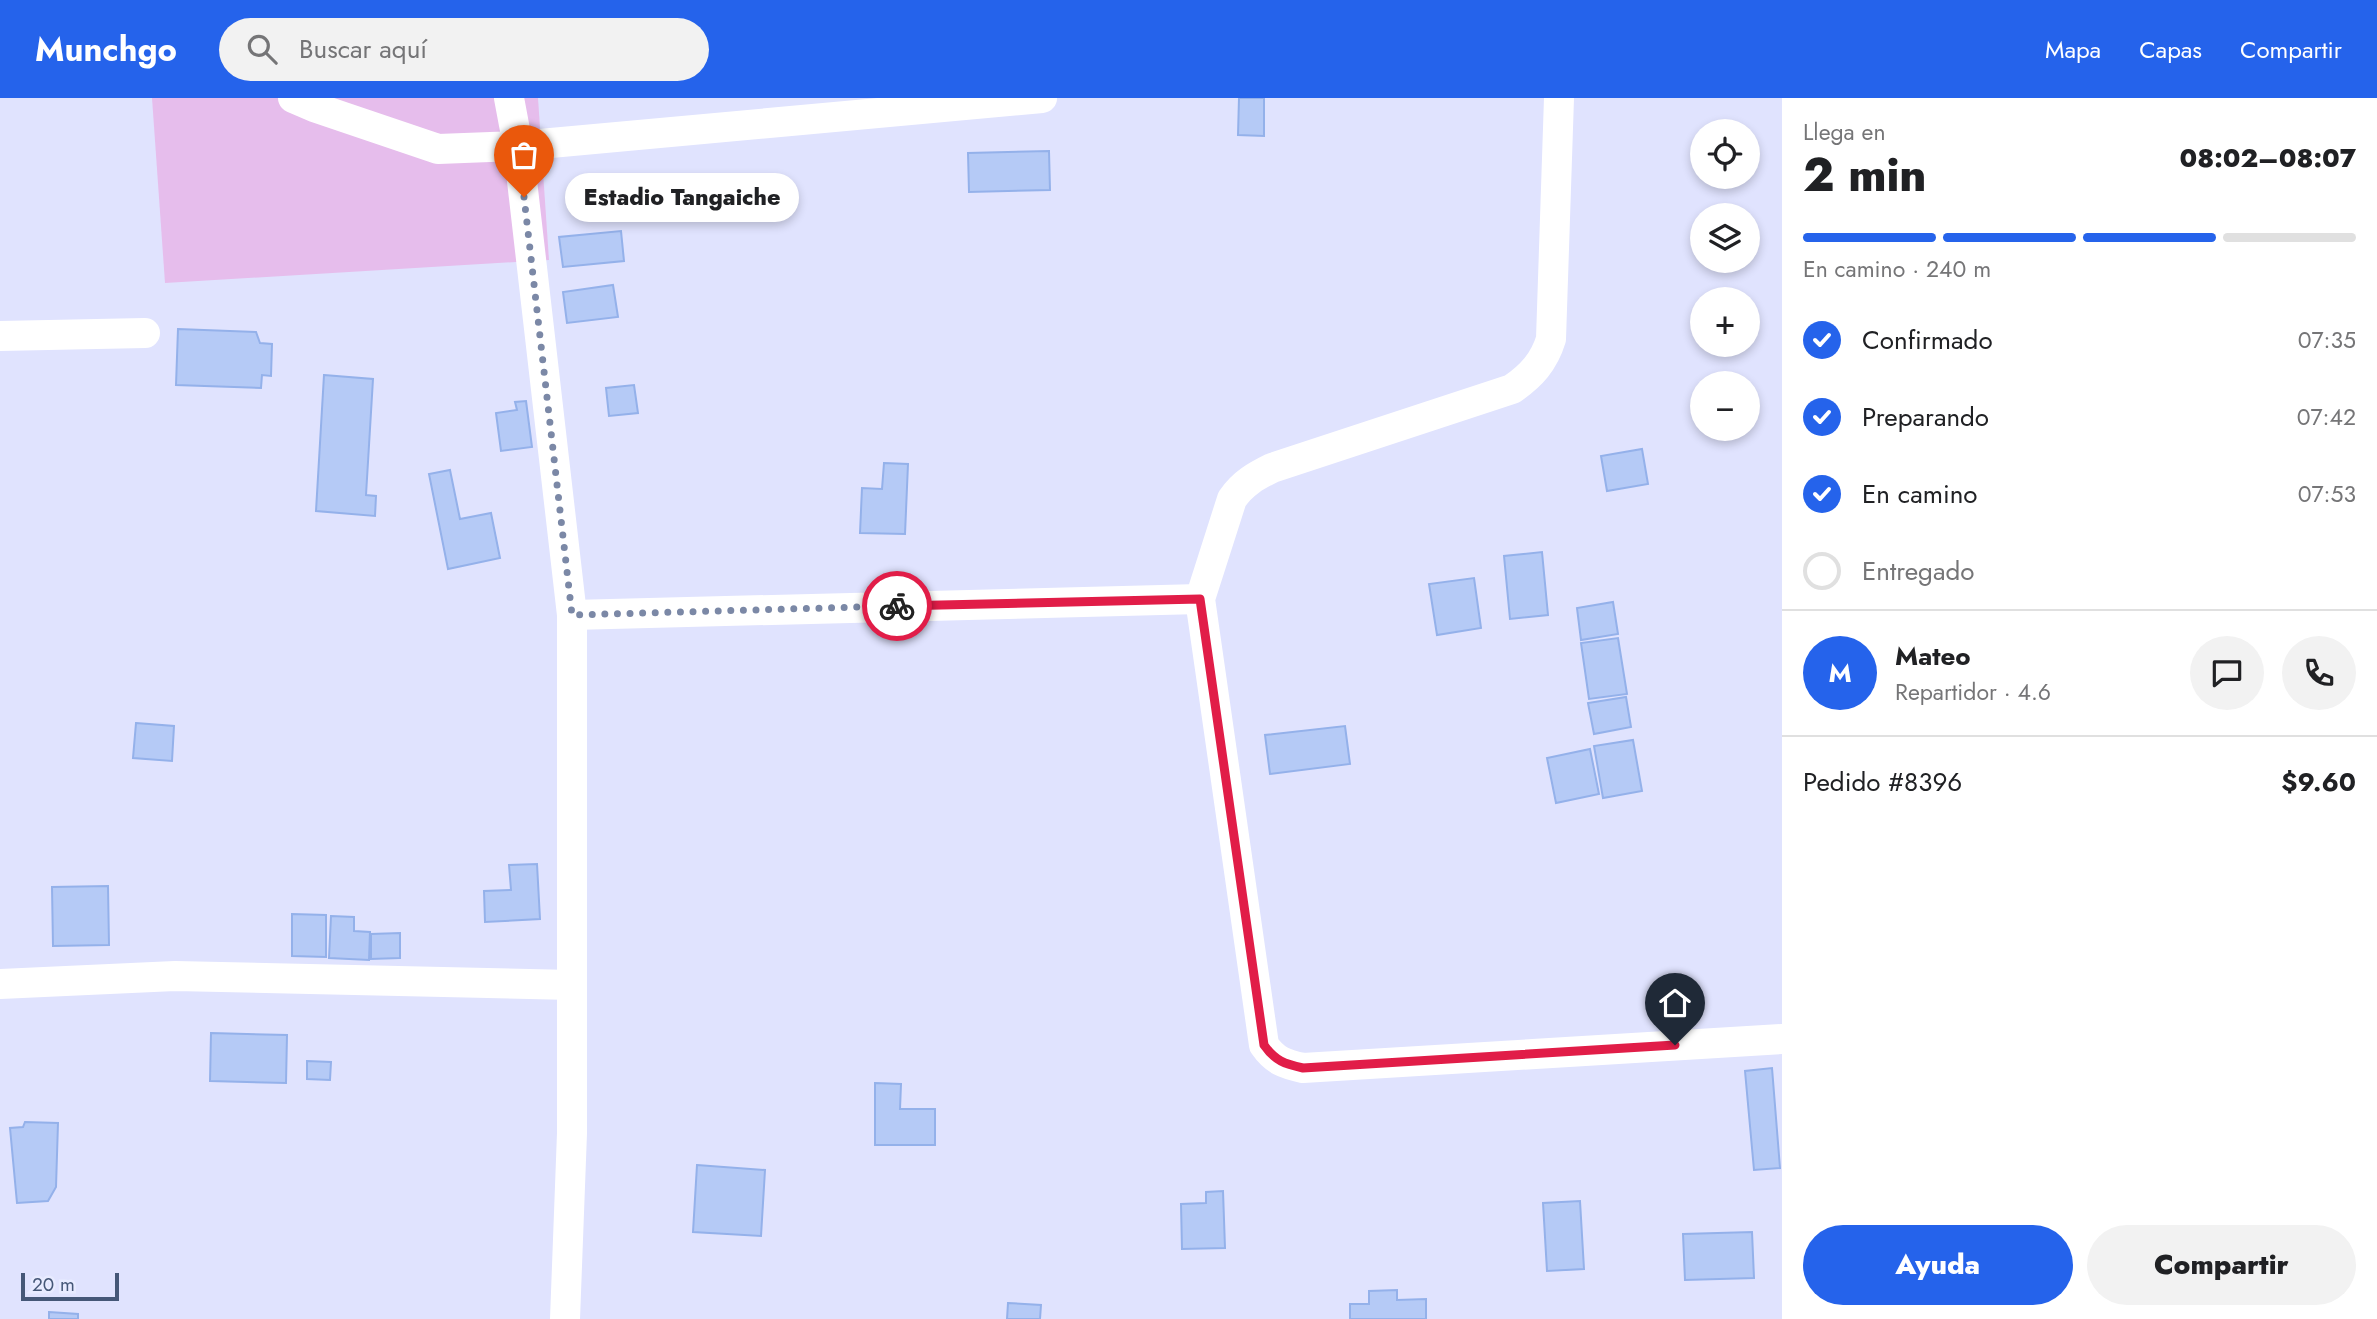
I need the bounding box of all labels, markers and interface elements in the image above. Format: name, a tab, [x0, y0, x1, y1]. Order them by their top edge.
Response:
search box	[219, 18, 709, 81]
text: Munchgo	[35, 26, 177, 73]
icon: search	[243, 30, 281, 68]
text: Buscar aquí	[299, 30, 427, 68]
text: Mapa	[2045, 32, 2101, 67]
text: Capas	[2139, 32, 2202, 67]
text: Compartir	[2240, 32, 2342, 67]
text: Llega en	[1803, 115, 1885, 149]
map controls	[1690, 119, 1760, 441]
button: locate	[1690, 119, 1760, 189]
pin	[494, 125, 554, 197]
icon: bag	[505, 136, 543, 174]
text: 08:02–08:07	[2180, 139, 2356, 177]
text: 2 min	[1803, 142, 1927, 208]
callout: Estadio Tangaiche	[566, 172, 800, 222]
text: Estadio Tangaiche	[583, 180, 781, 214]
button: layers	[1690, 203, 1760, 273]
text: En camino · 240 m	[1803, 252, 1991, 286]
button: +	[1690, 287, 1760, 357]
icon: check	[1803, 321, 1841, 359]
text: Confirmado	[1862, 321, 1993, 359]
text: 07:35	[2298, 323, 2356, 357]
button: −	[1690, 371, 1760, 441]
icon: check	[1803, 398, 1841, 436]
text: Preparando	[1862, 398, 1989, 436]
text: 07:42	[2297, 400, 2356, 434]
icon: check	[1803, 475, 1841, 513]
text: En camino	[1862, 475, 1978, 513]
text: 07:53	[2298, 477, 2356, 511]
text: Entregado	[1862, 552, 1974, 590]
courier	[862, 571, 932, 641]
icon: bike	[878, 587, 916, 625]
button: chat	[2190, 636, 2264, 710]
button: phone	[2282, 636, 2356, 710]
text: Mateo	[1895, 637, 1971, 675]
text: M	[1828, 654, 1852, 692]
text: Repartidor · 4.6	[1895, 675, 2051, 709]
text: Pedido #8396	[1803, 763, 1962, 801]
text: $9.60	[2281, 763, 2356, 801]
pin	[1645, 973, 1705, 1045]
icon: home	[1656, 984, 1694, 1022]
button: Ayuda	[1803, 1225, 2073, 1305]
button: Compartir	[2087, 1225, 2356, 1305]
scale bar	[21, 1270, 119, 1302]
text: 20 m	[32, 1271, 75, 1298]

